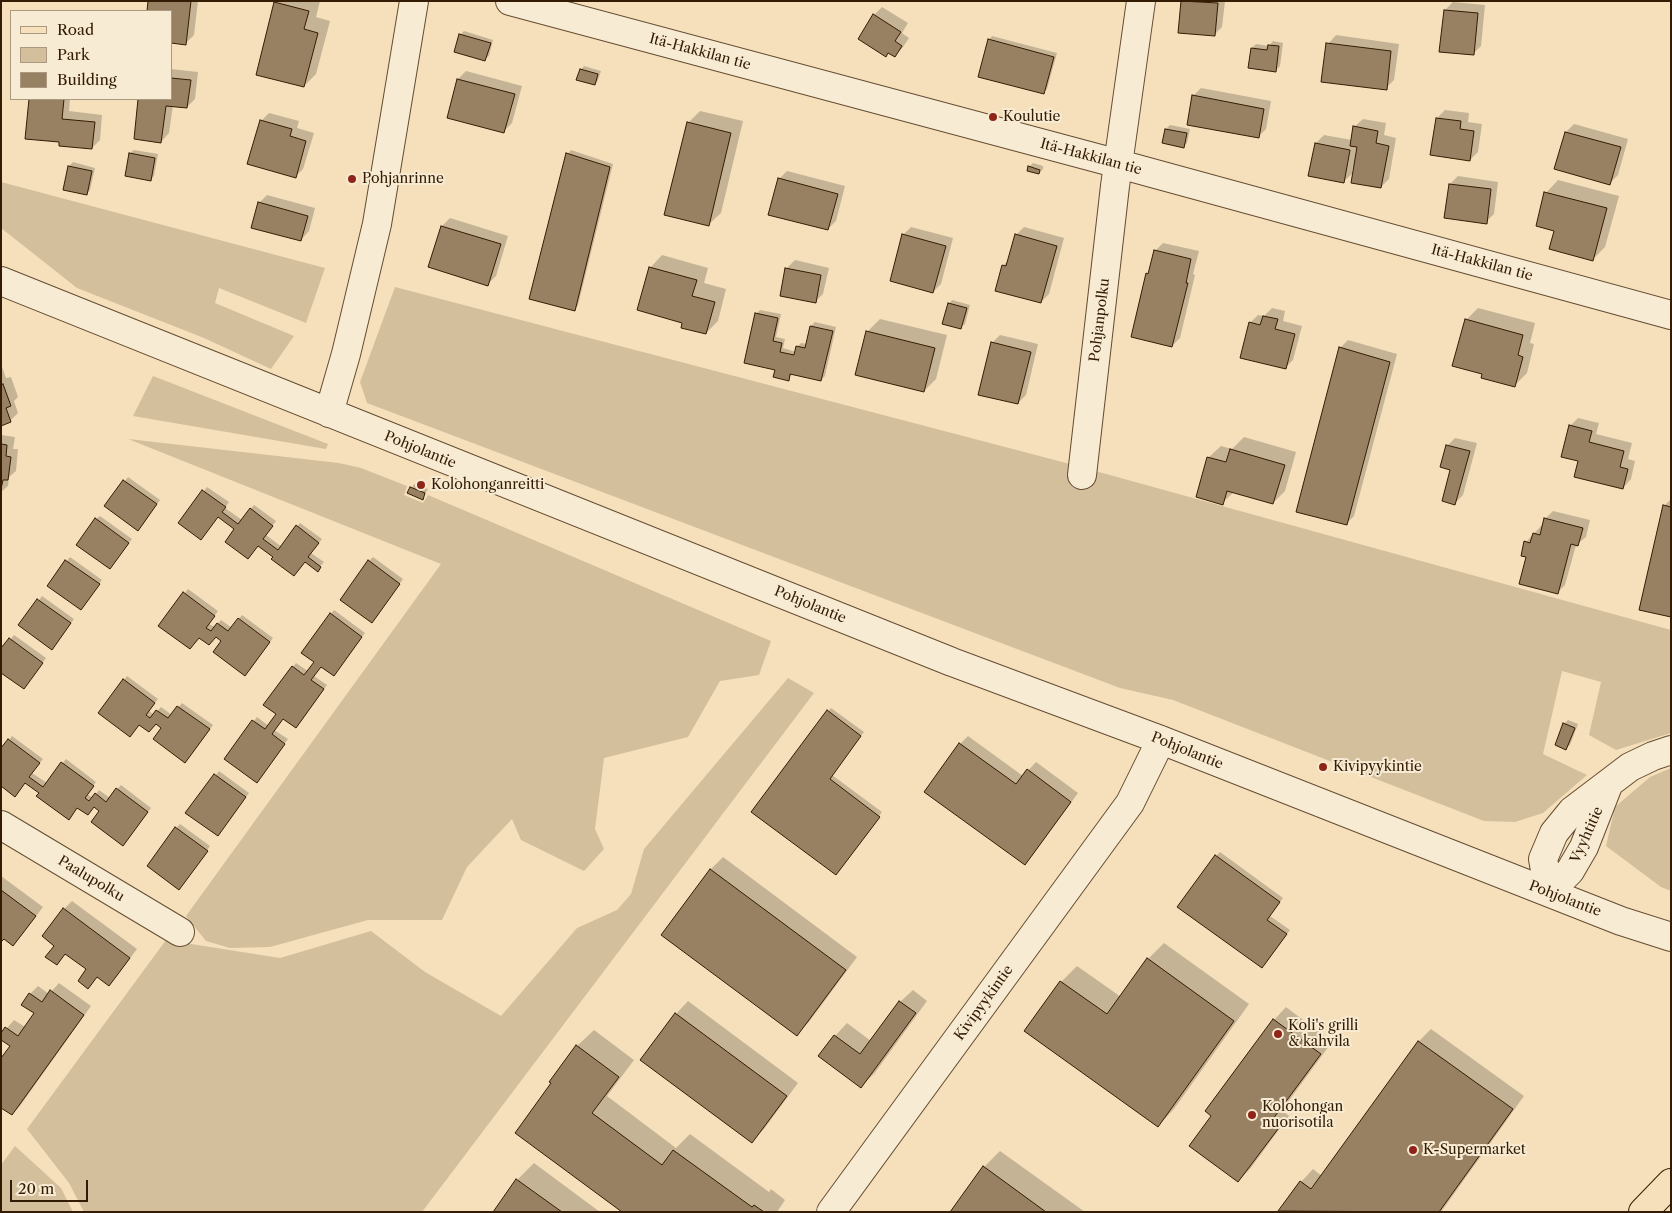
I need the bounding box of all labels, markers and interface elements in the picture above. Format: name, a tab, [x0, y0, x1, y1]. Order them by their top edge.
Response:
legend	[10, 10, 172, 100]
text: Road	[57, 20, 94, 39]
street label: Itä-Hakkilan tie	[647, 30, 753, 74]
text: Park	[57, 45, 90, 64]
text: Building	[57, 70, 117, 89]
place label: Koulutie	[1003, 109, 1060, 125]
marker: Koulutie	[987, 111, 999, 123]
street label: Itä-Hakkilan tie	[1038, 135, 1144, 179]
place label: Pohjanrinne	[362, 171, 444, 187]
marker: Pohjanrinne	[346, 173, 358, 185]
street label: Itä-Hakkilan tie	[1429, 241, 1535, 285]
street label: Pohjanpolku	[1087, 277, 1113, 363]
street label: Pohjolantie	[382, 428, 458, 472]
place label: Kolohonganreitti	[431, 477, 544, 493]
marker: Kolohonganreitti	[415, 479, 427, 491]
street label: Pohjolantie	[772, 583, 848, 627]
street label: Pohjolantie	[1149, 729, 1225, 773]
place label: Kivipyykintie	[1333, 759, 1422, 775]
marker: Kivipyykintie	[1317, 761, 1329, 773]
street label: Vyyhtitie	[1567, 804, 1607, 866]
street label: Paalupolku	[55, 853, 127, 905]
street label: Pohjolantie	[1526, 878, 1604, 920]
street label: Kivipyykintie	[951, 962, 1017, 1044]
place label: Koli's grilli & kahvila	[1288, 1018, 1358, 1050]
marker: Koli's grilli & kahvila	[1272, 1028, 1284, 1040]
place label: Kolohongan nuorisotila	[1262, 1099, 1343, 1132]
marker: Kolohongan nuorisotila	[1246, 1109, 1258, 1121]
place label: K-Supermarket	[1423, 1142, 1526, 1158]
marker: K-Supermarket	[1407, 1144, 1419, 1156]
scale bar	[12, 1170, 90, 1202]
text: 20 m	[18, 1179, 54, 1198]

